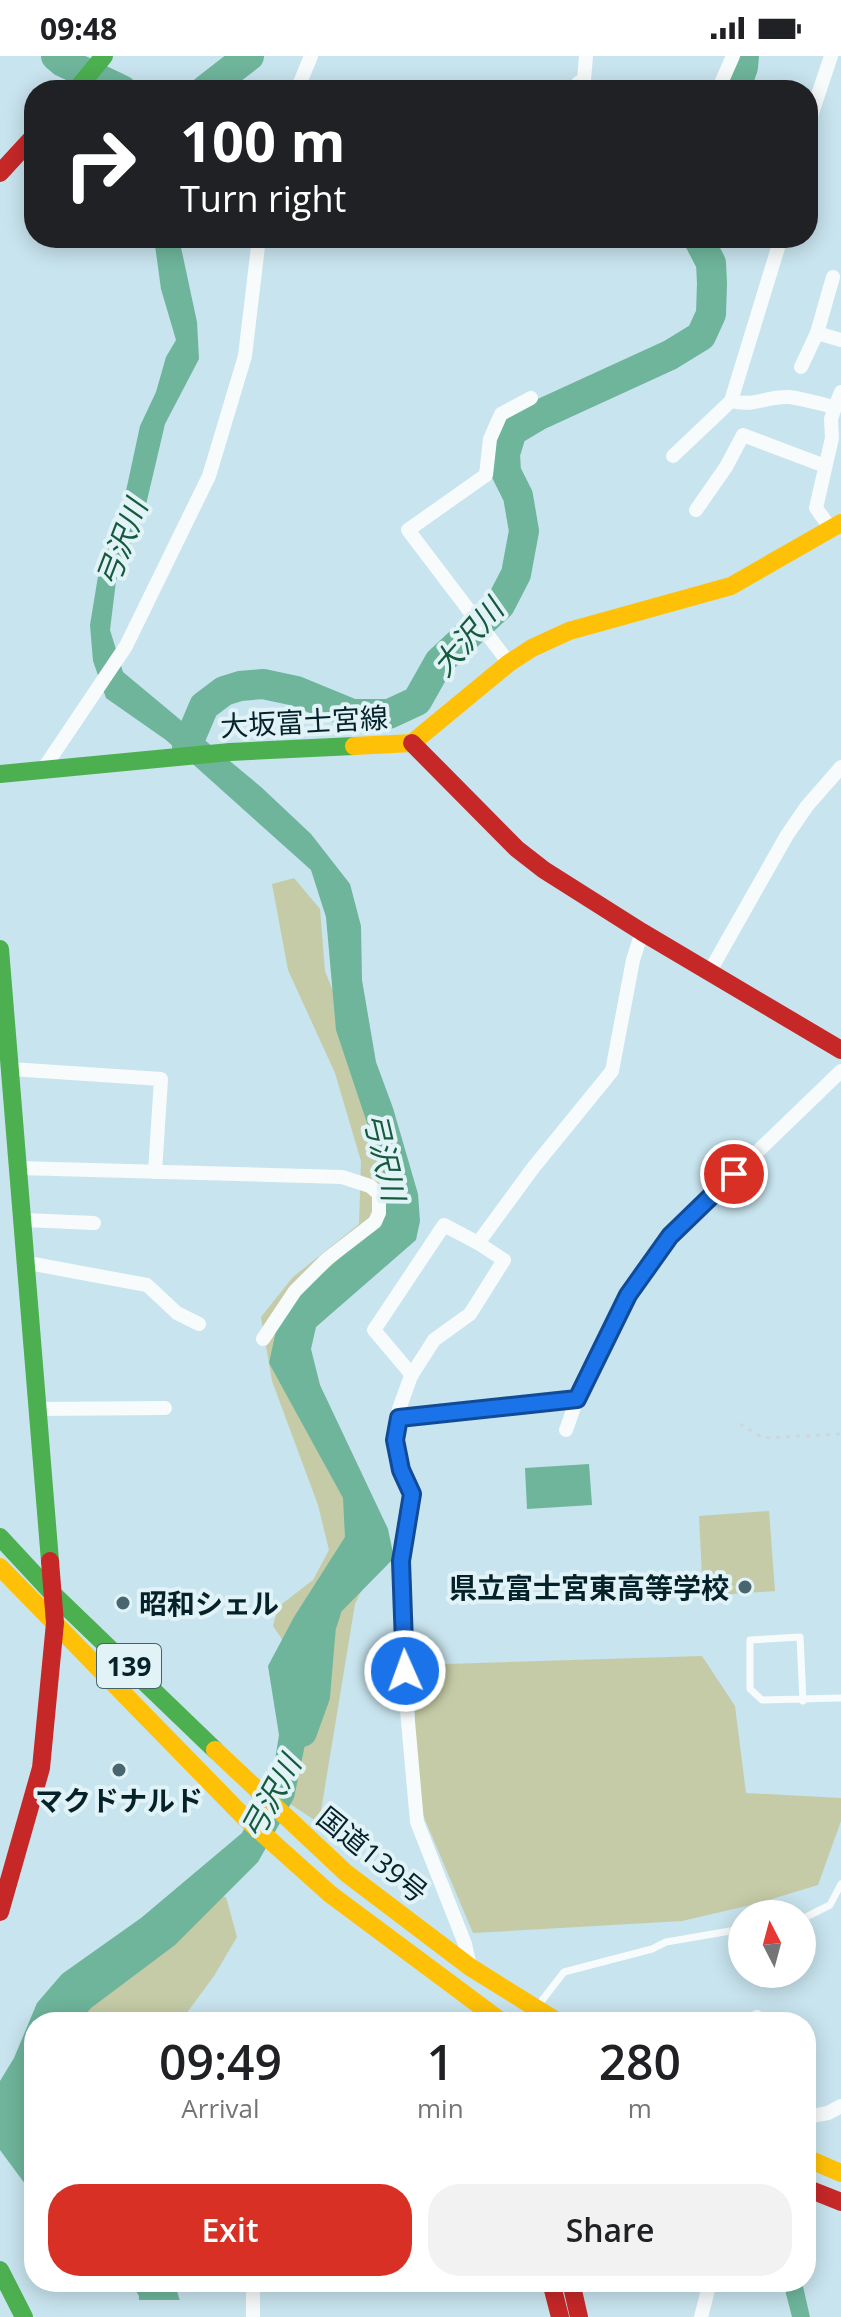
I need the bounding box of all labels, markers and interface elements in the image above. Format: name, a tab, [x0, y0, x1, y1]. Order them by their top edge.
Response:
text: 09:48	[40, 8, 117, 49]
text: 100 m	[180, 102, 346, 178]
icon: right	[48, 112, 152, 216]
text: Turn right	[180, 174, 346, 223]
water label: 弓沢川	[86, 491, 157, 592]
water label: 大沢川	[422, 587, 514, 684]
street label: 大坂富士宮線	[219, 698, 389, 744]
water label: 弓沢川	[355, 1108, 416, 1207]
pin	[700, 1140, 768, 1208]
icon: arrive	[712, 1152, 756, 1196]
place label: 県立富士宮東高等学校	[449, 1568, 729, 1606]
marker: 県立富士宮東高等学校	[736, 1578, 754, 1596]
place label: 昭和シェル	[139, 1584, 279, 1622]
marker: 昭和シェル	[114, 1594, 132, 1612]
position arrow	[363, 1629, 447, 1713]
road number: 139	[97, 1644, 161, 1688]
water label: 弓沢川	[230, 1745, 311, 1846]
marker: マクドナルド	[110, 1761, 128, 1779]
place label: マクドナルド	[35, 1781, 203, 1819]
street label: 国道139号	[310, 1798, 436, 1910]
north arrow	[728, 1900, 816, 1988]
map controls	[728, 1900, 816, 1988]
text: 09:49	[159, 2029, 282, 2094]
text: 1	[427, 2029, 454, 2094]
text: 280	[599, 2029, 681, 2094]
text: Arrival	[181, 2090, 260, 2126]
text: min	[417, 2090, 464, 2126]
text: m	[628, 2090, 652, 2126]
button: Exit	[48, 2184, 412, 2276]
button: Share	[428, 2184, 792, 2276]

